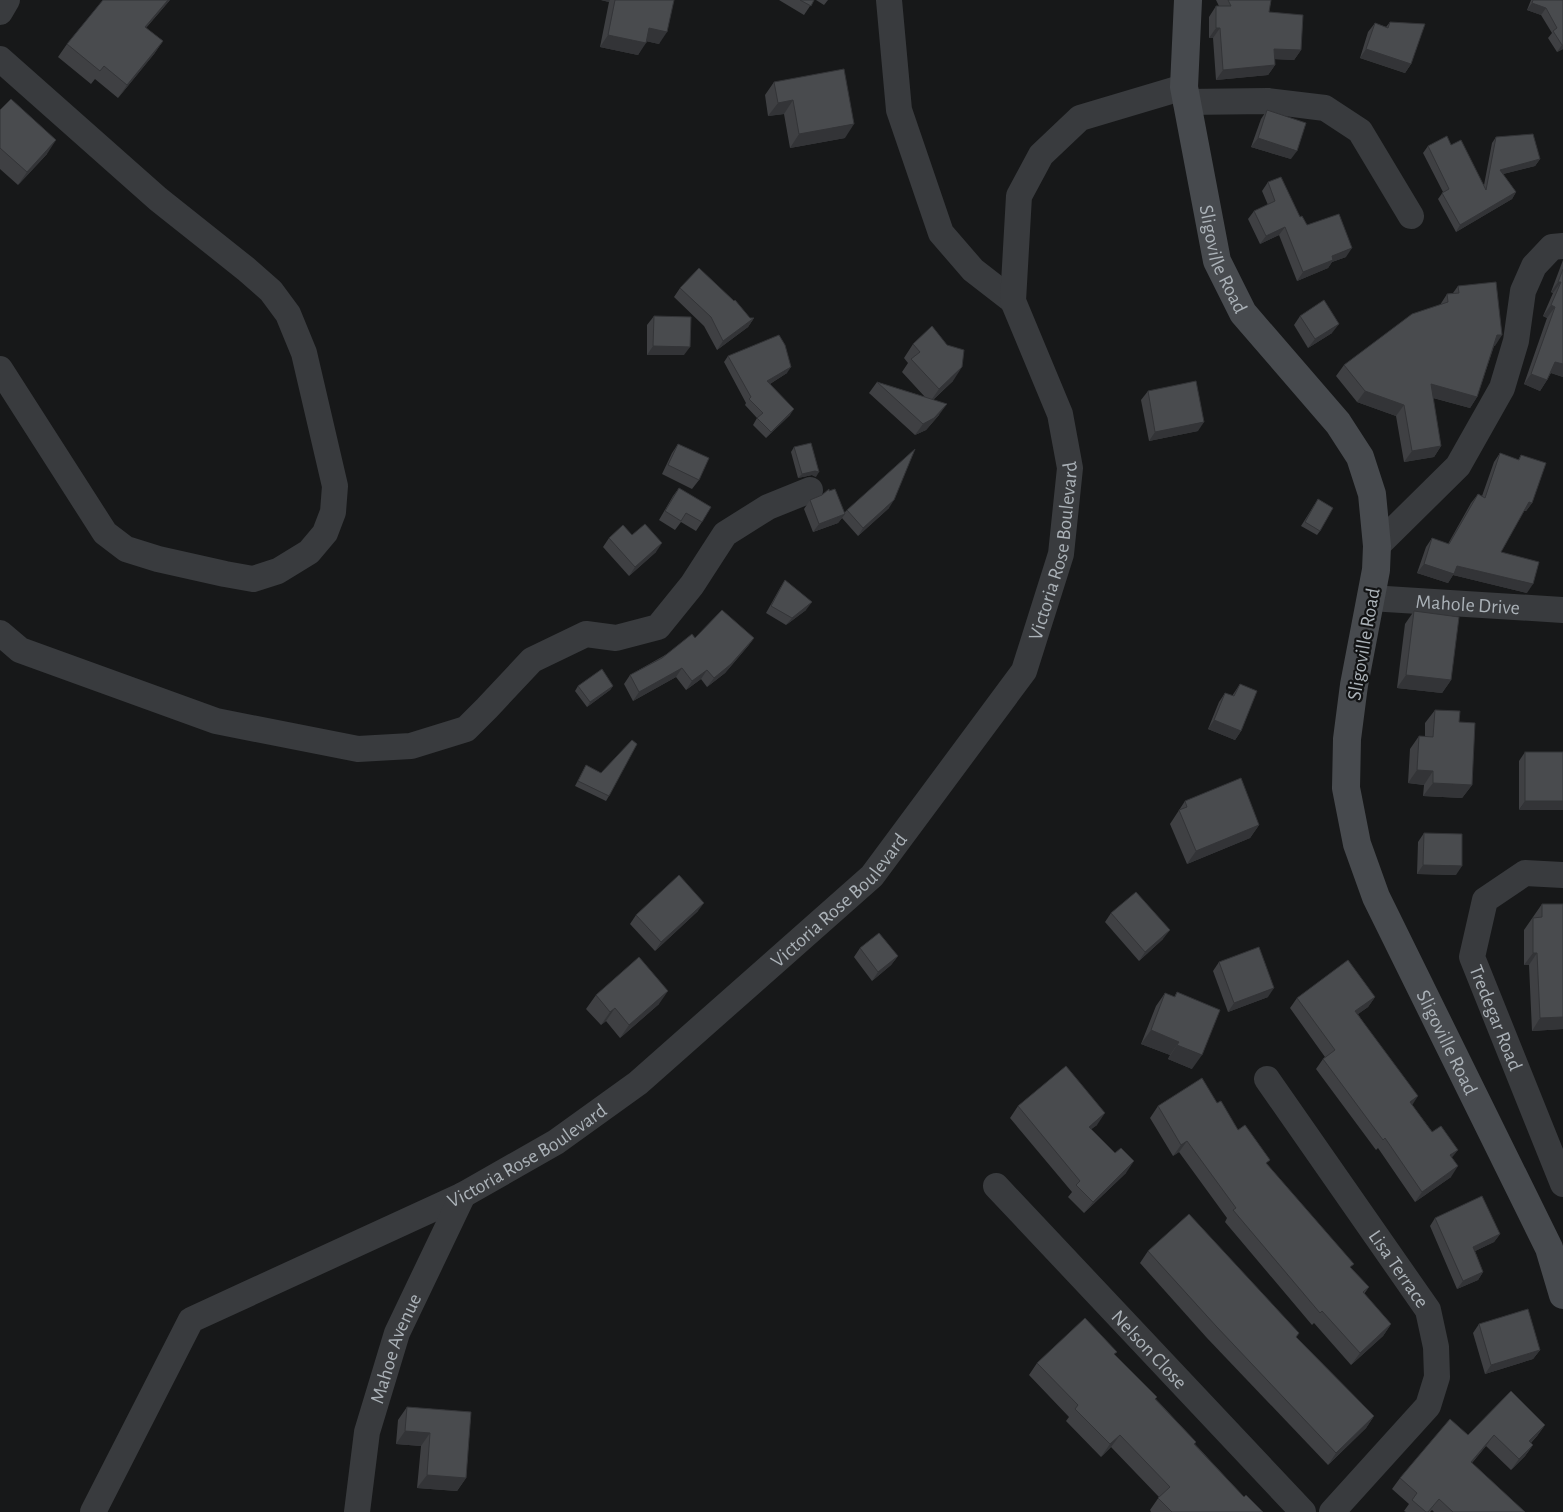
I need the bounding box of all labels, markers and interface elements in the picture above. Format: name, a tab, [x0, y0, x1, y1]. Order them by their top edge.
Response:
street label: Sligoville Road	[1196, 203, 1250, 317]
street label: Victoria Rose Boulevard	[1025, 460, 1082, 643]
street label: Sligoville Road	[1344, 586, 1384, 702]
street label: Mahole Drive	[1415, 592, 1520, 618]
street label: Victoria Rose Boulevard	[767, 830, 911, 971]
street label: Tredegar Road	[1465, 962, 1525, 1074]
street label: Sligoville Road	[1412, 987, 1481, 1098]
street label: Victoria Rose Boulevard	[445, 1100, 611, 1212]
street label: Lisa Terrace	[1364, 1227, 1432, 1312]
street label: Mahoe Avenue	[367, 1290, 425, 1406]
street label: Nelson Close	[1107, 1307, 1190, 1393]

